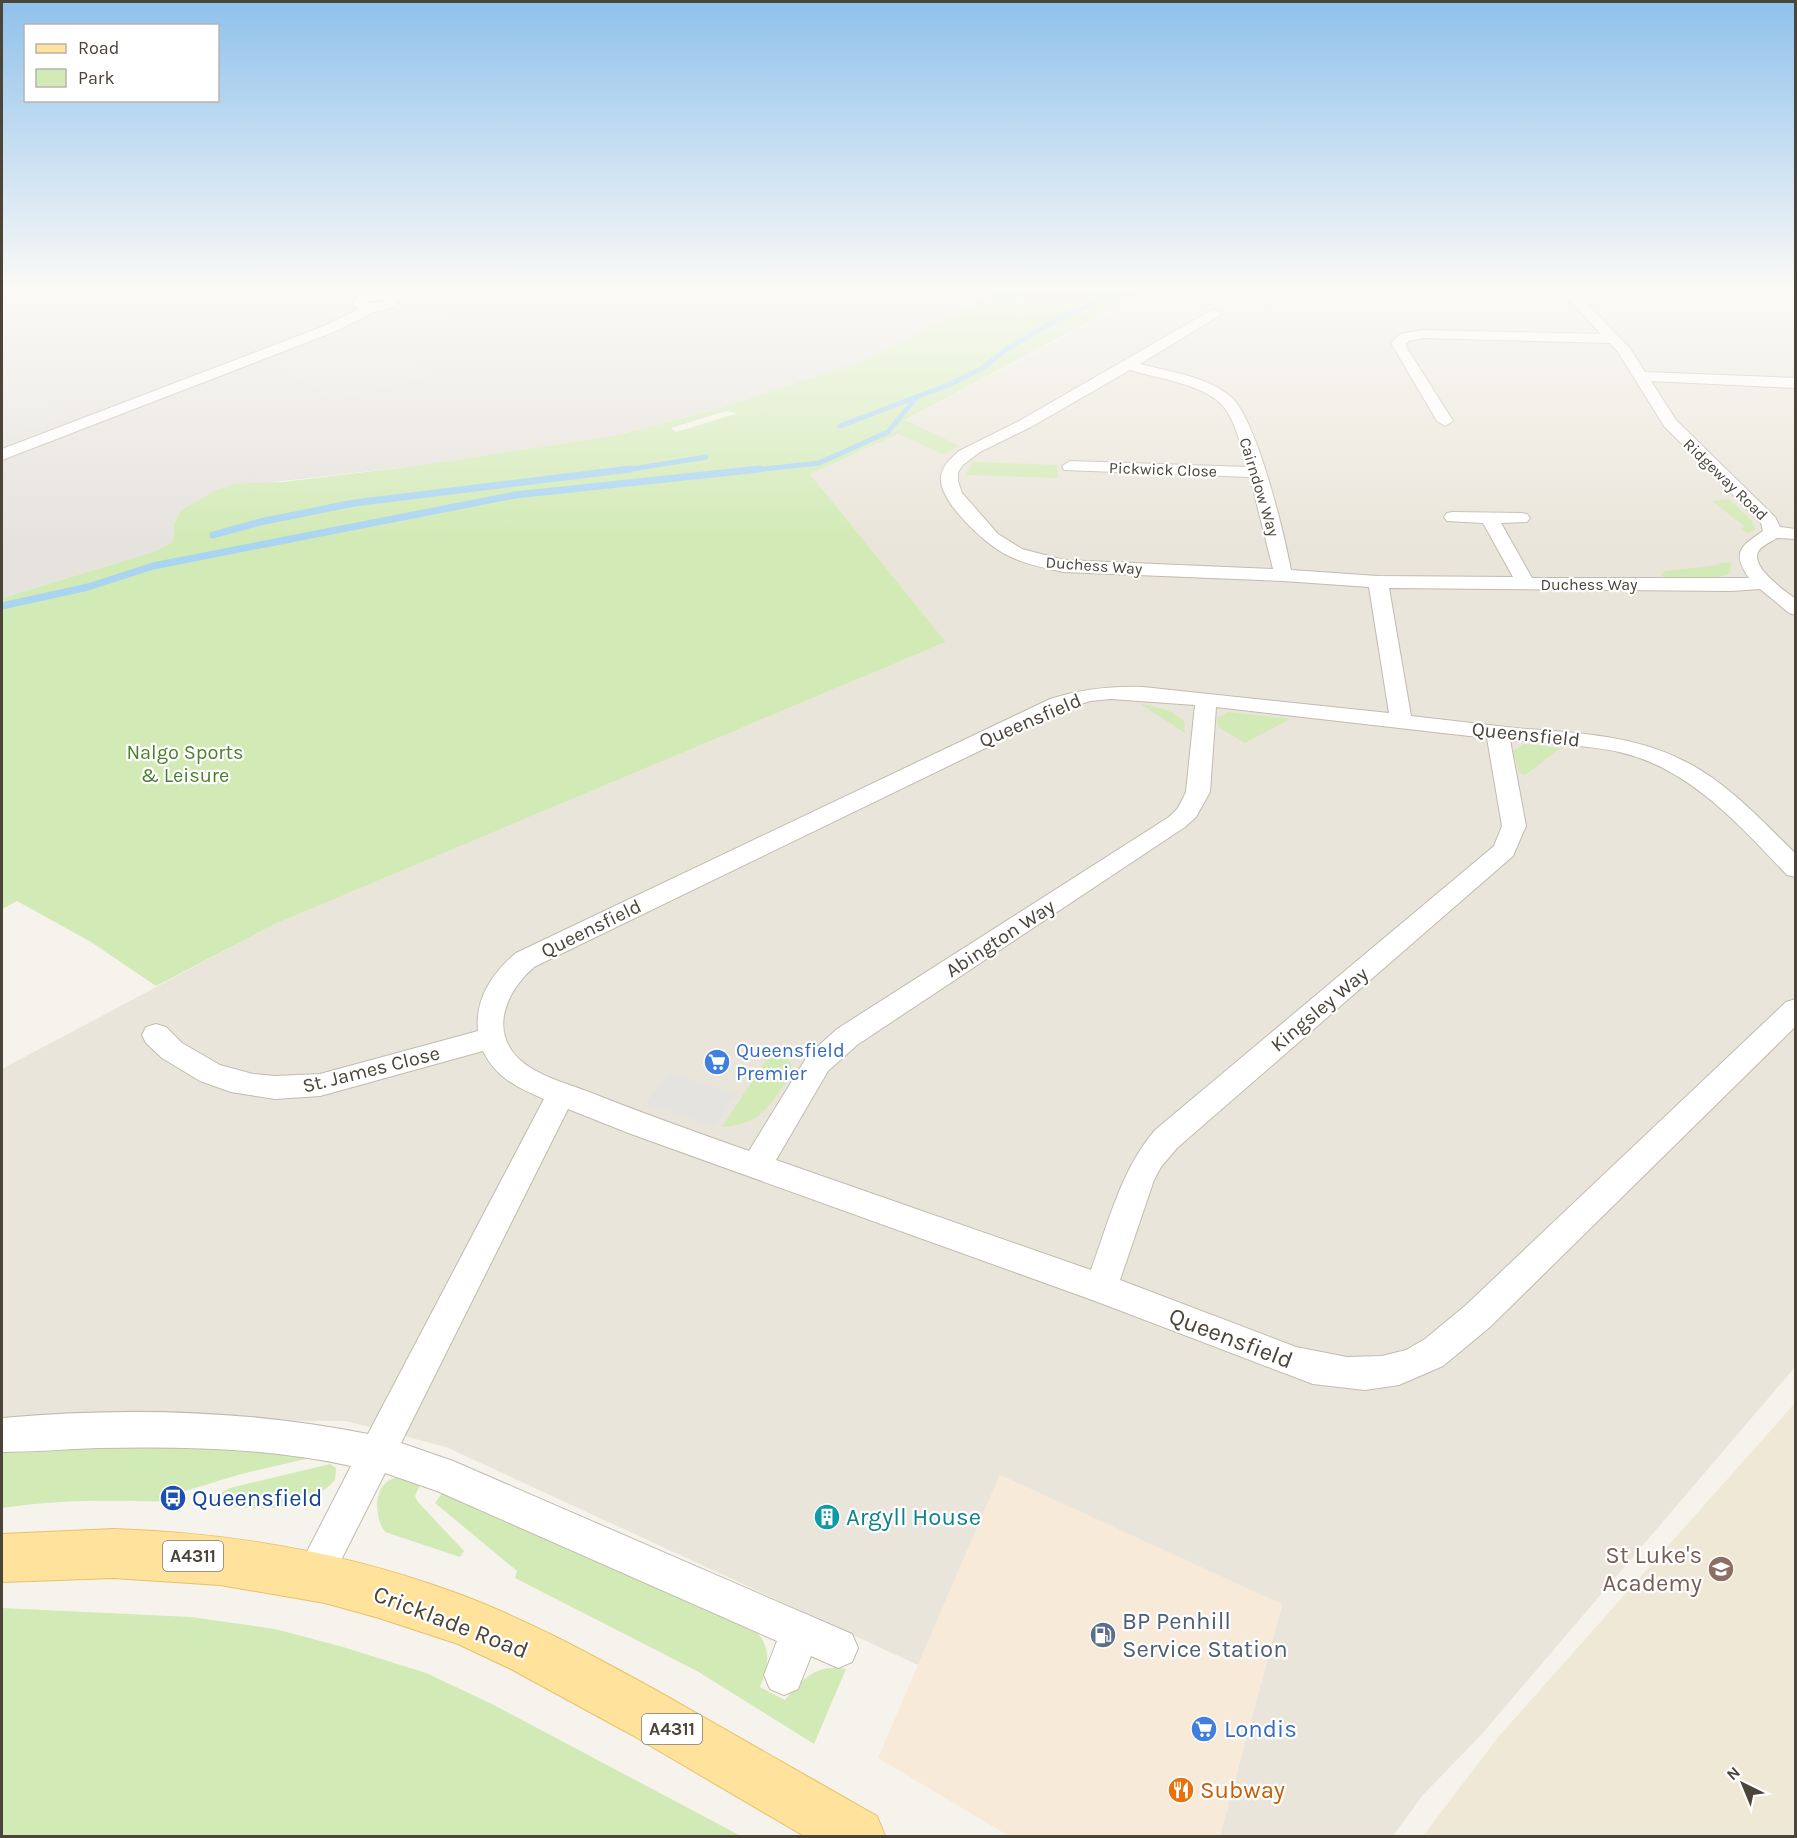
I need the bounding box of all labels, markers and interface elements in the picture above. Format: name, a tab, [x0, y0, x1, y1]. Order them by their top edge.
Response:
legend	[24, 24, 219, 102]
text: Road	[78, 37, 119, 59]
text: Park	[78, 67, 115, 89]
street label: Ridgeway Road	[1680, 434, 1772, 524]
street label: Cairndow Way	[1235, 435, 1284, 539]
street label: Pickwick Close	[1109, 458, 1217, 481]
street label: Duchess Way	[1045, 553, 1144, 578]
street label: Duchess Way	[1540, 575, 1638, 594]
street label: Queensfield	[976, 689, 1085, 752]
street label: Queensfield	[1471, 717, 1581, 752]
park label: Nalgo Sports & Leisure	[126, 741, 244, 787]
street label: Queensfield	[537, 894, 645, 963]
street label: Abington Way	[941, 895, 1059, 982]
street label: Kingsley Way	[1266, 962, 1372, 1057]
place label: Queensfield Premier	[736, 1039, 845, 1085]
street label: St. James Close	[300, 1041, 442, 1098]
supermarket icon: Queensfield Premier	[702, 1047, 732, 1077]
street label: Queensfield	[1165, 1302, 1297, 1374]
bus stop icon: Queensfield	[158, 1483, 188, 1513]
place label: Queensfield	[192, 1484, 323, 1512]
building icon: Argyll House	[812, 1502, 842, 1532]
place label: Argyll House	[846, 1503, 981, 1531]
road number: A4311	[163, 1541, 223, 1571]
place label: St Luke's Academy	[1602, 1541, 1702, 1597]
school or university icon: St Luke's Academy	[1706, 1554, 1736, 1584]
street label: Cricklade Road	[369, 1580, 533, 1664]
place label: BP Penhill Service Station	[1122, 1607, 1288, 1663]
fuel station icon: BP Penhill Service Station	[1088, 1620, 1118, 1650]
road number: A4311	[642, 1714, 702, 1744]
supermarket icon: Londis	[1189, 1714, 1219, 1744]
place label: Londis	[1224, 1715, 1297, 1743]
north arrow	[1713, 1754, 1773, 1814]
text: N	[1722, 1763, 1744, 1784]
restaurant icon: Subway	[1166, 1775, 1196, 1805]
place label: Subway	[1200, 1776, 1285, 1804]

